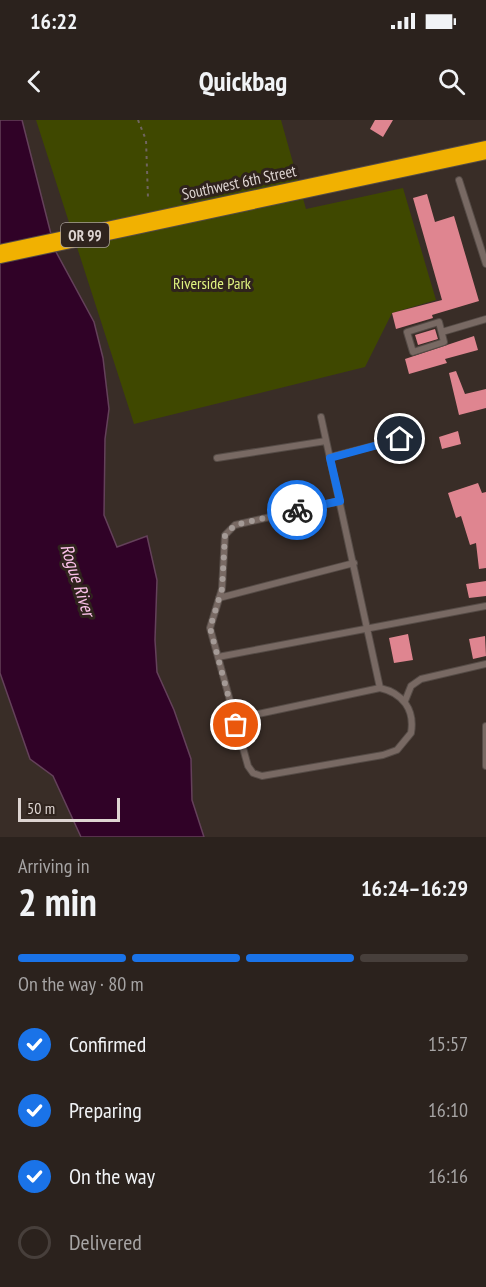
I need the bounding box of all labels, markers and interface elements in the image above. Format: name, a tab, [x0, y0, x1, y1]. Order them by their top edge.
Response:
text: 16:22	[30, 7, 78, 35]
text: Quickbag	[199, 64, 287, 98]
icon: back	[18, 65, 51, 98]
icon: search	[435, 65, 468, 98]
street label: Southwest 6th Street	[180, 160, 299, 204]
road number: OR 99	[61, 223, 109, 247]
park label: Riverside Park	[173, 273, 252, 293]
pin	[374, 413, 425, 464]
icon: home	[383, 422, 416, 455]
courier	[267, 480, 327, 540]
icon: bike	[281, 494, 314, 527]
water label: Rogue River	[56, 541, 101, 622]
pin	[210, 699, 261, 750]
icon: bag	[219, 708, 252, 741]
scale bar	[18, 795, 120, 822]
text: 50 m	[27, 798, 55, 818]
text: Arriving in	[18, 853, 90, 879]
text: 16:24–16:29	[361, 874, 468, 902]
text: 2 min	[18, 876, 97, 927]
text: On the way · 80 m	[18, 971, 144, 997]
icon: check	[18, 1028, 51, 1061]
text: Confirmed	[69, 1030, 146, 1058]
text: 15:57	[428, 1031, 468, 1057]
icon: check	[18, 1094, 51, 1127]
text: Preparing	[69, 1096, 142, 1124]
text: 16:10	[428, 1097, 468, 1123]
icon: check	[18, 1160, 51, 1193]
text: On the way	[69, 1162, 155, 1190]
text: 16:16	[428, 1163, 468, 1189]
text: Delivered	[69, 1228, 142, 1256]

